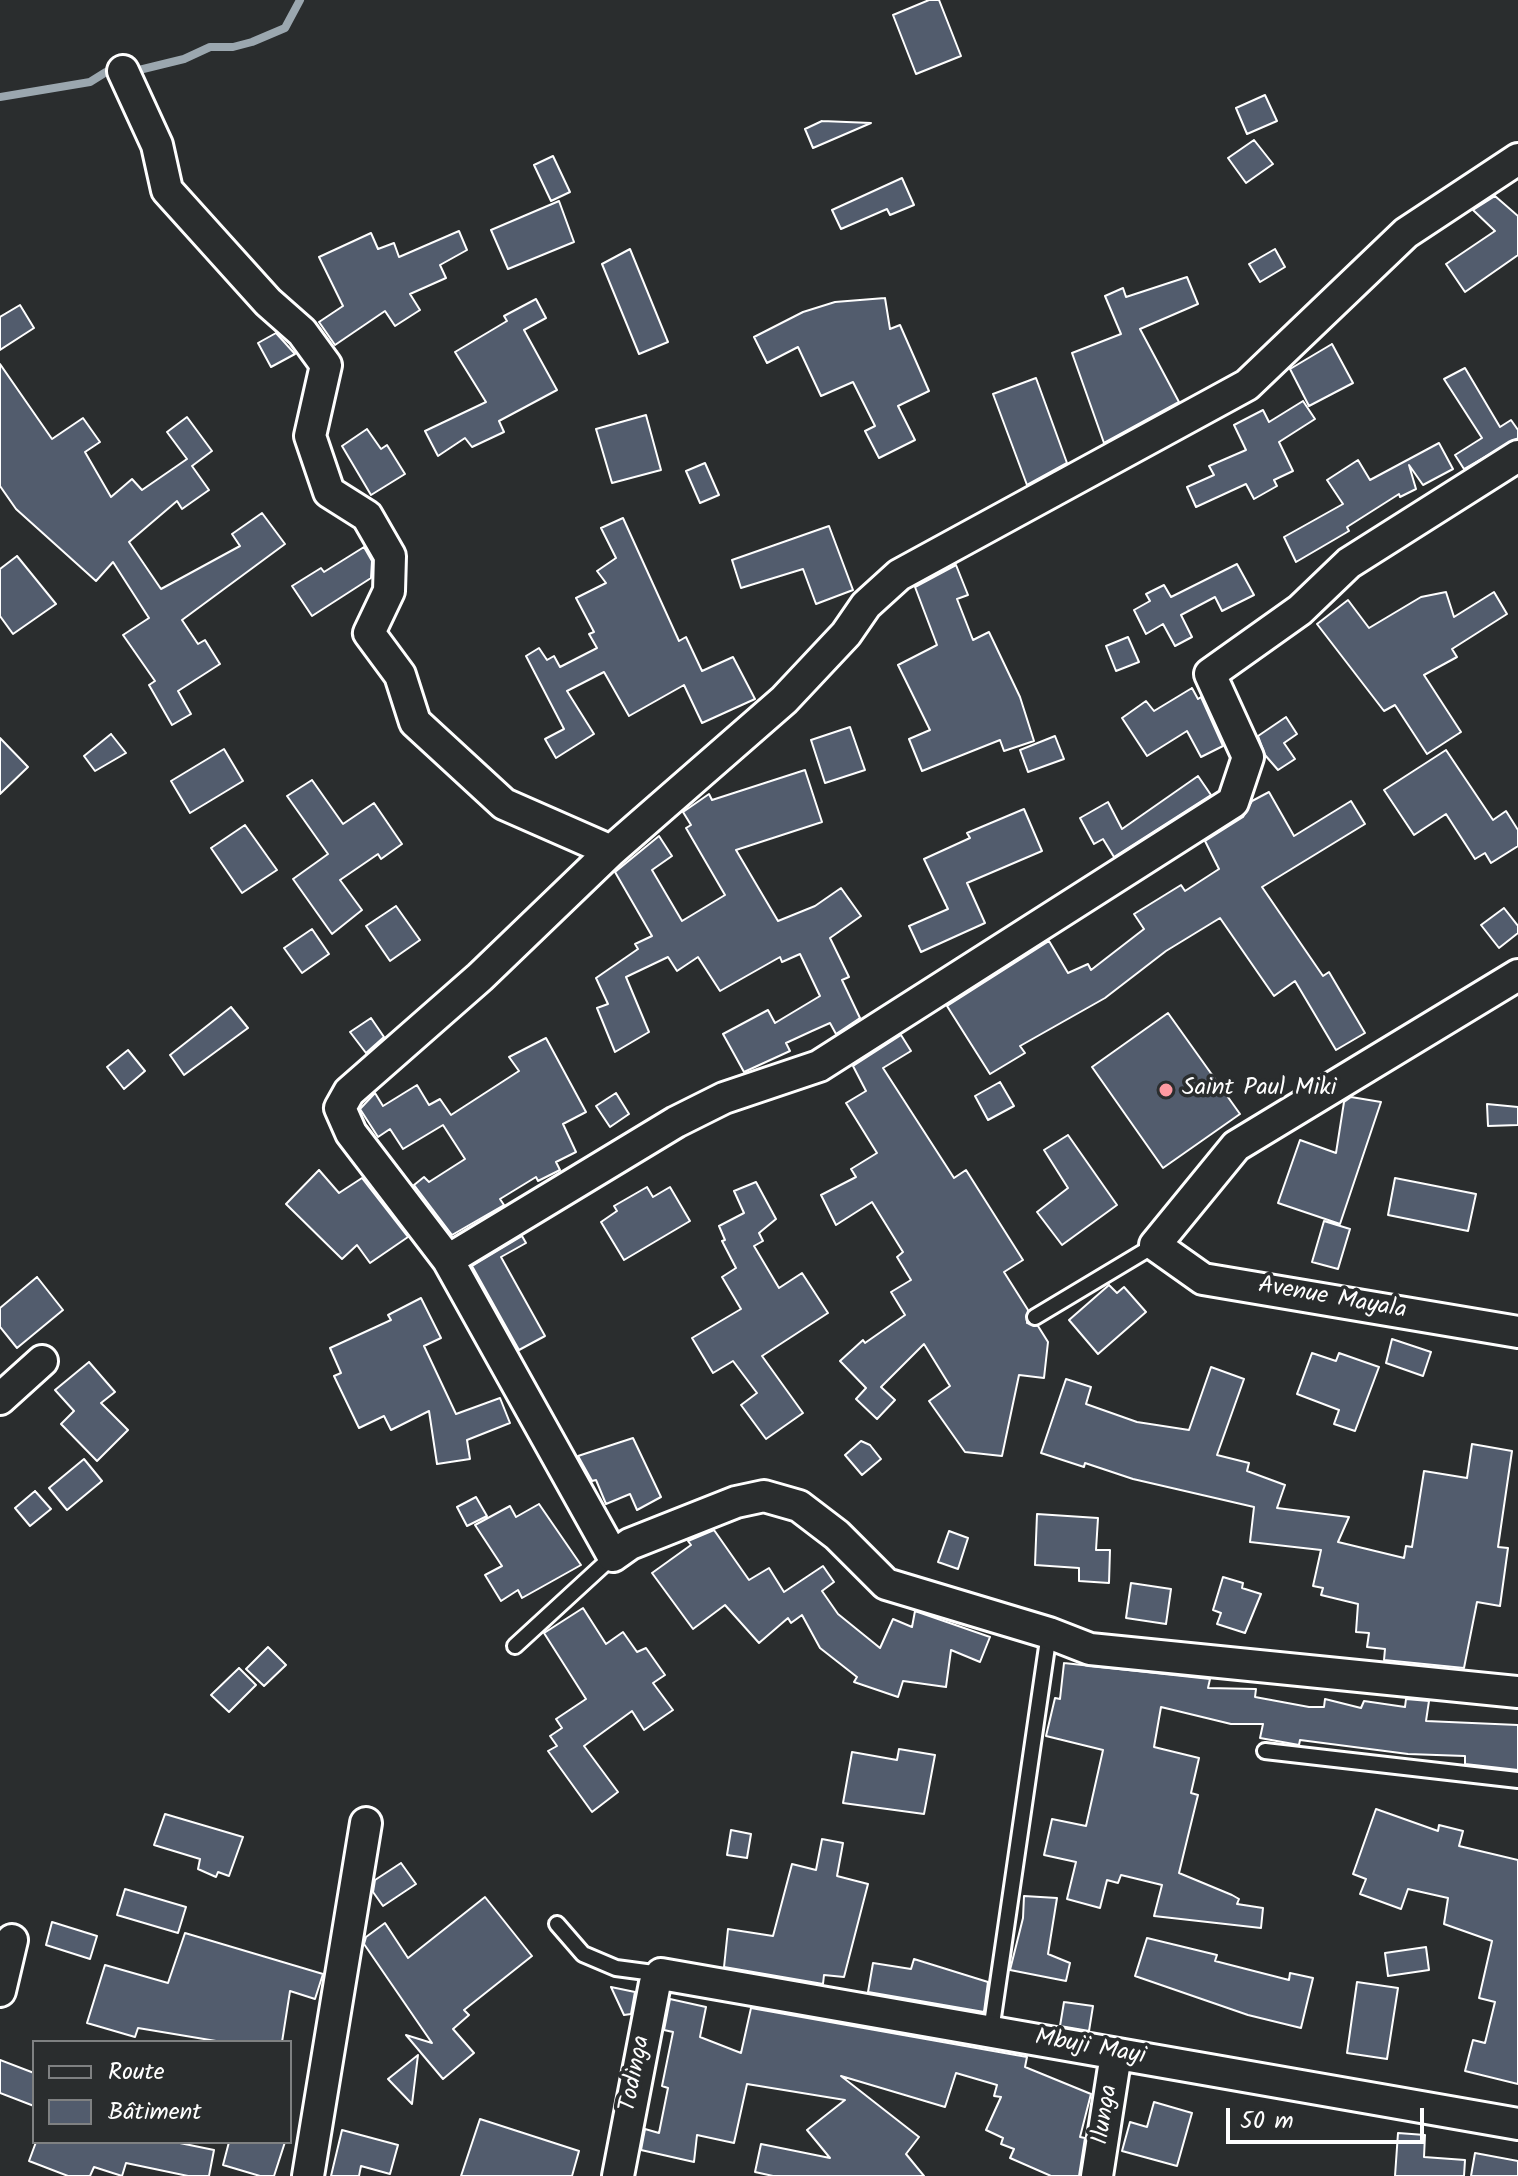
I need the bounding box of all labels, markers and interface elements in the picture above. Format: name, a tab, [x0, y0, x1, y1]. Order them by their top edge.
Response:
place label: Saint Paul Miki	[1182, 1076, 1336, 1104]
marker: Saint Paul Miki	[1157, 1081, 1175, 1099]
street label: Avenue Mayala	[1256, 1273, 1408, 1327]
street label: Mbuji Mayi	[1033, 2025, 1147, 2073]
street label: Todinga	[616, 2034, 658, 2114]
legend	[32, 2040, 292, 2144]
text: Route	[108, 2053, 165, 2092]
street label: Ilunga	[1088, 2083, 1126, 2147]
scale bar	[1230, 2092, 1428, 2142]
text: Bâtiment	[108, 2093, 202, 2132]
text: 50 m	[1240, 2102, 1294, 2141]

